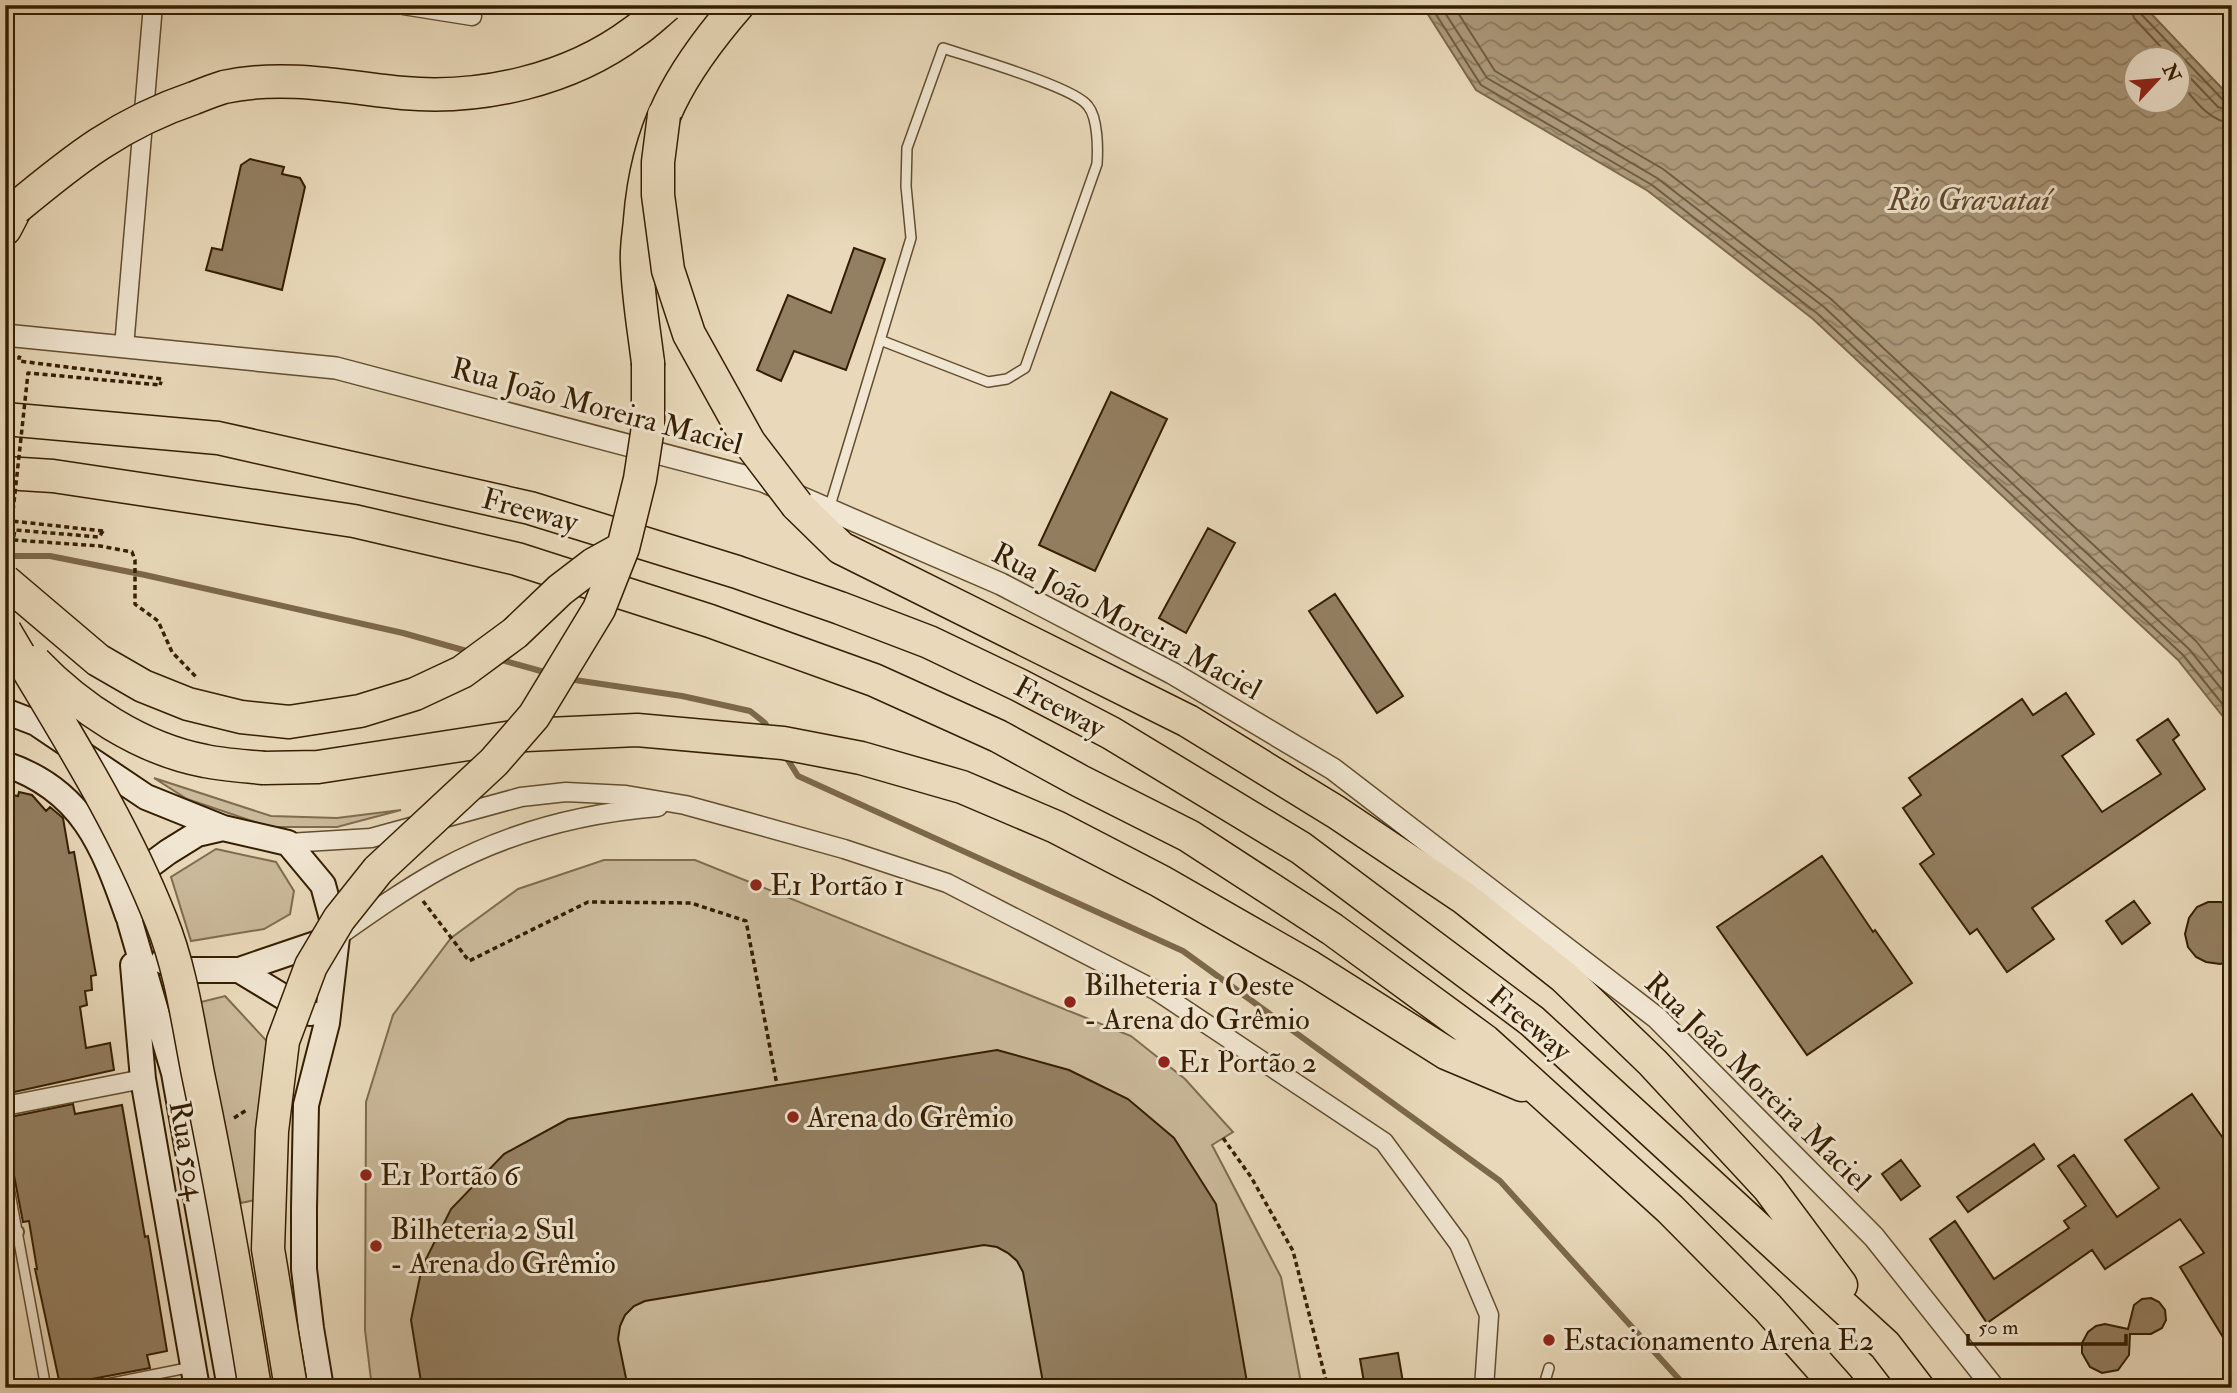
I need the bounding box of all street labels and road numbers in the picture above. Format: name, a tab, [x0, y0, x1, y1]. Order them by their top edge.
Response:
street label: Rua João Moreira Maciel	[447, 350, 747, 463]
street label: Freeway	[478, 480, 583, 541]
street label: Rua João Moreira Maciel	[986, 535, 1268, 708]
street label: Freeway	[1008, 668, 1112, 747]
street label: Rua João Moreira Maciel	[1637, 965, 1879, 1200]
street label: Freeway	[1480, 978, 1580, 1070]
street label: Rua 504	[161, 1098, 215, 1204]

